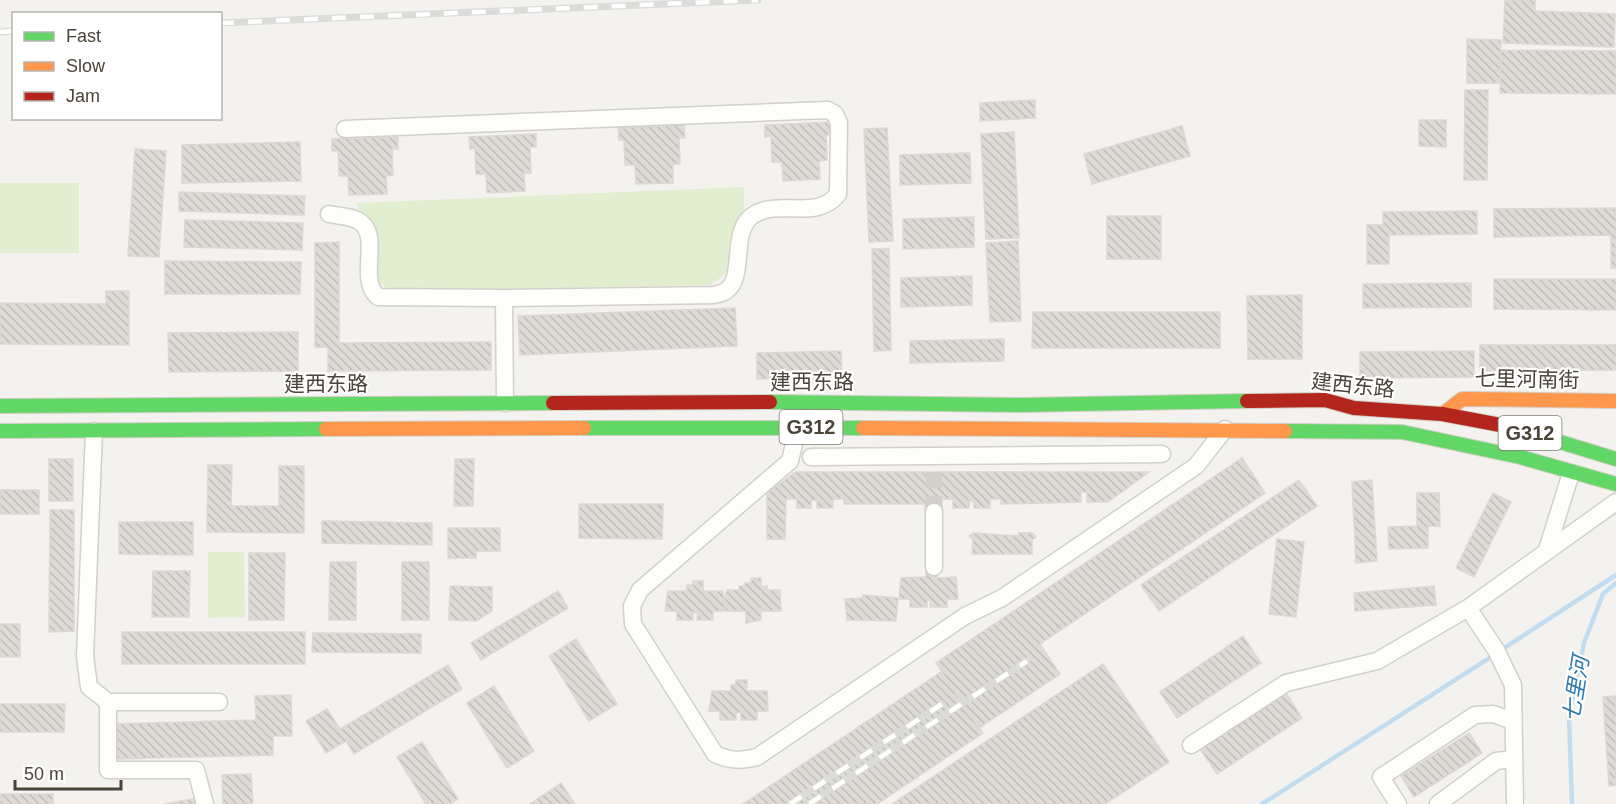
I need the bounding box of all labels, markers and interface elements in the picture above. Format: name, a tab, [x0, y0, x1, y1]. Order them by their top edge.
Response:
legend	[12, 12, 222, 120]
text: Fast	[66, 26, 101, 46]
text: Slow	[66, 56, 106, 76]
text: Jam	[66, 86, 100, 106]
street label: 七里河南街	[1474, 367, 1580, 391]
street label: 建西东路	[1310, 369, 1396, 401]
street label: 建西东路	[770, 370, 854, 393]
street label: 建西东路	[284, 372, 368, 395]
road number: G312	[780, 410, 842, 444]
road number: G312	[1498, 416, 1562, 450]
water label: 七里河	[1558, 651, 1594, 724]
scale bar	[15, 753, 122, 791]
text: 50 m	[24, 764, 64, 784]

